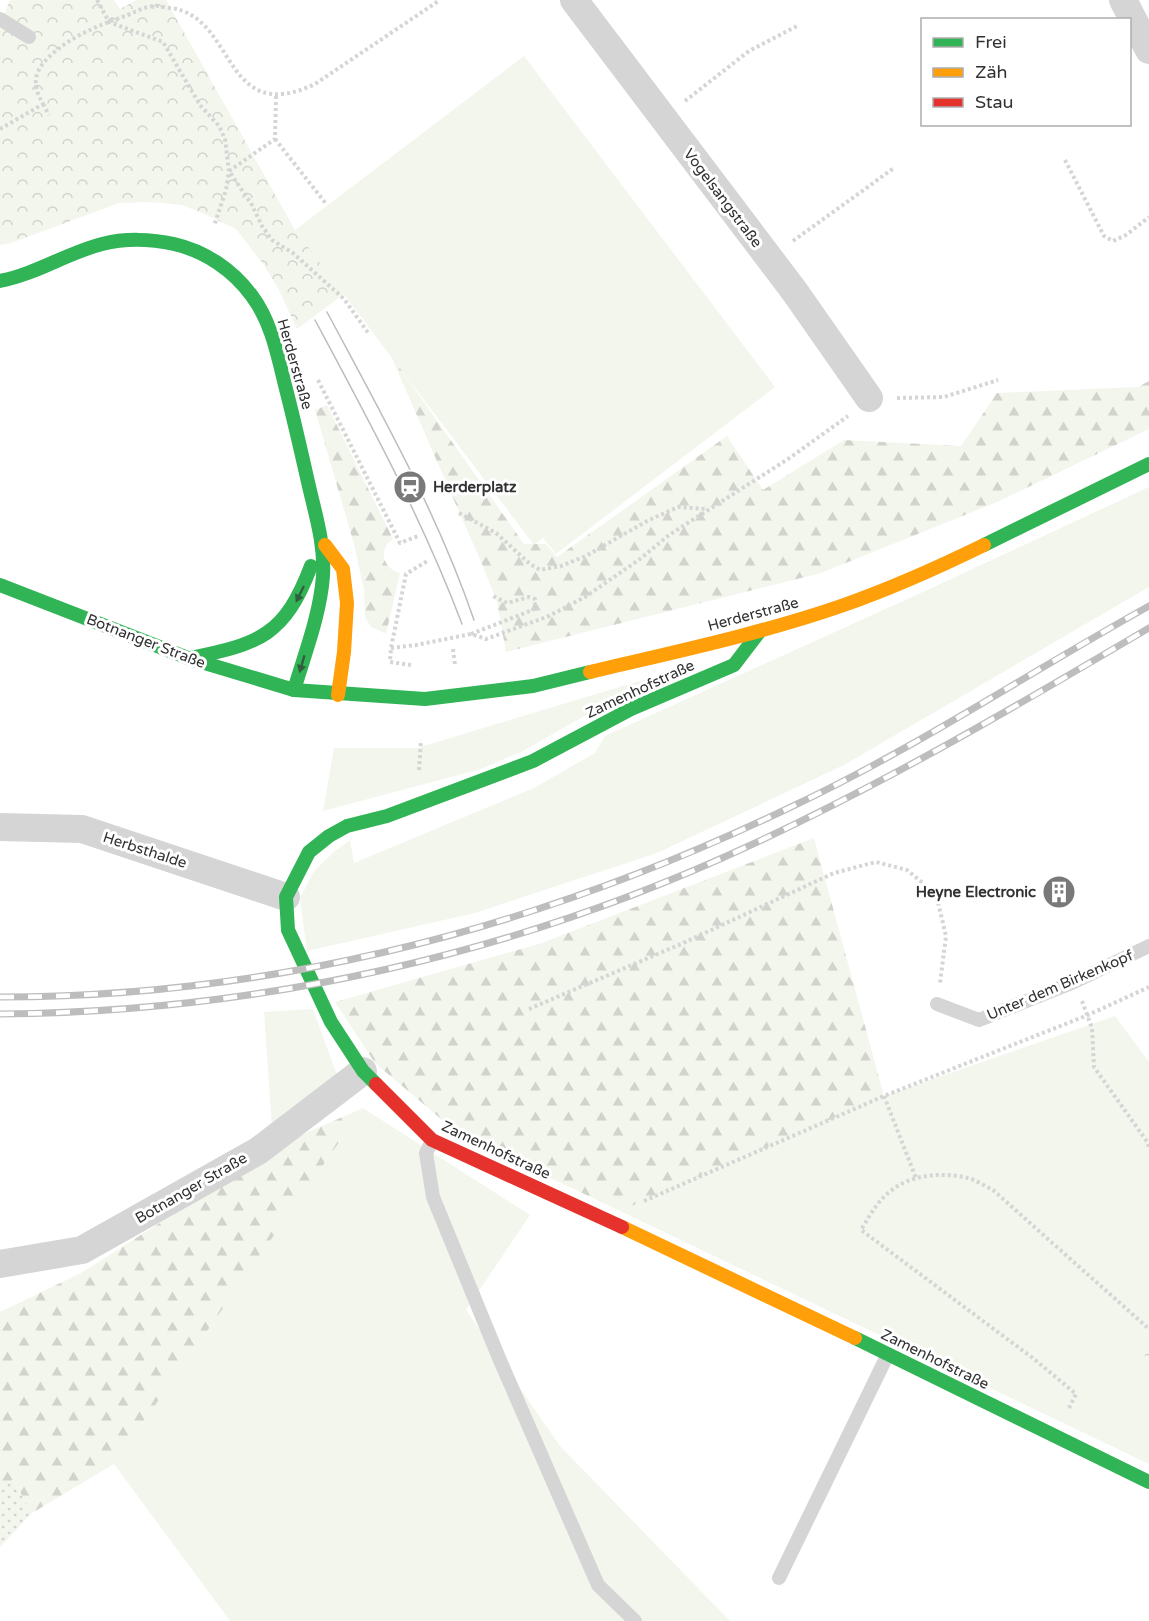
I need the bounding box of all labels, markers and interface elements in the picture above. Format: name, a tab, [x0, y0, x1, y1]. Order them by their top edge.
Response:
legend	[921, 18, 1131, 126]
text: Frei	[975, 31, 1007, 53]
text: Zäh	[975, 61, 1008, 83]
text: Stau	[975, 91, 1014, 113]
street label: Vogelsangstraße	[680, 145, 766, 251]
street label: Herderstraße	[273, 317, 317, 411]
station icon: Herderplatz	[392, 469, 428, 505]
place label: Herderplatz	[433, 478, 517, 497]
one-way arrow	[295, 585, 304, 602]
street label: Herderstraße	[706, 593, 800, 635]
street label: Botnanger Straße	[84, 610, 208, 672]
one-way arrow	[297, 655, 306, 673]
street label: Zamenhofstraße	[583, 656, 697, 722]
street label: Herbsthalde	[101, 828, 189, 872]
building icon: Heyne Electronic	[1041, 874, 1077, 910]
place label: Heyne Electronic	[916, 883, 1036, 902]
street label: Unter dem Birkenkopf	[984, 946, 1136, 1024]
street label: Zamenhofstraße	[439, 1117, 553, 1183]
street label: Botnanger Straße	[132, 1149, 250, 1227]
street label: Zamenhofstraße	[878, 1325, 992, 1393]

